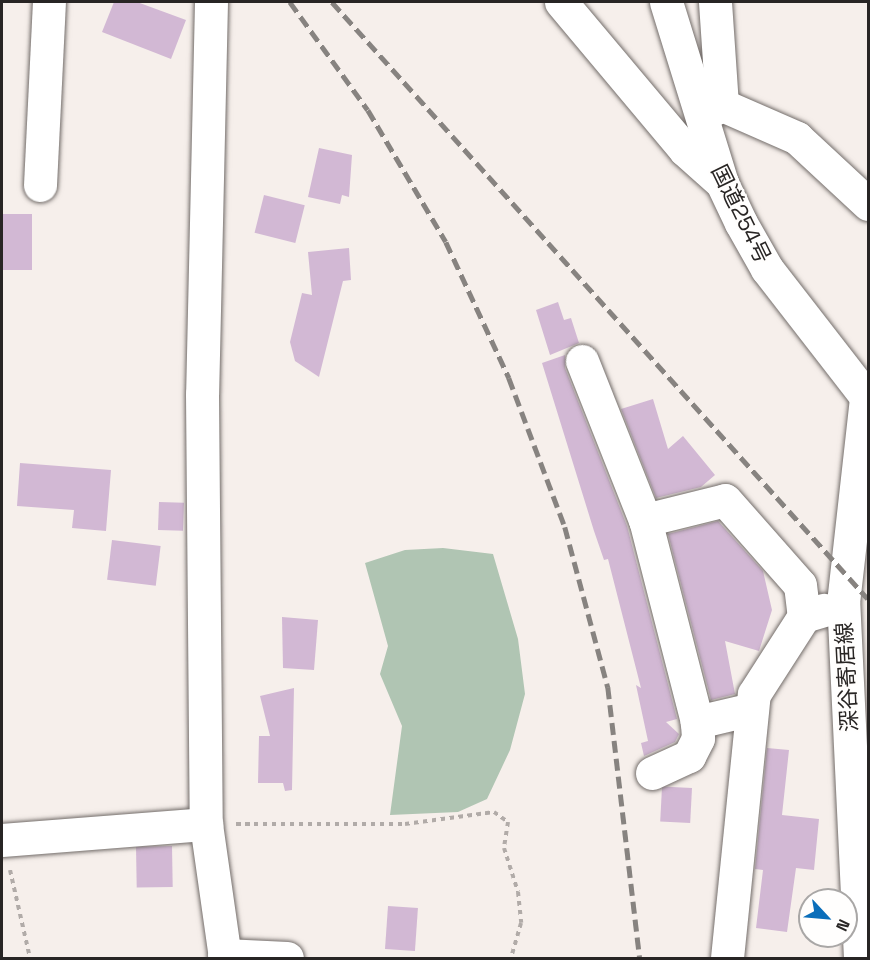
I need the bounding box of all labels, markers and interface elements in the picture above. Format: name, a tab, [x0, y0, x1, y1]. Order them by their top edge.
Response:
street label: 国道254号	[706, 160, 776, 268]
street label: 深谷寄居線	[831, 621, 863, 733]
north arrow	[798, 888, 858, 948]
text: N	[831, 916, 855, 935]

